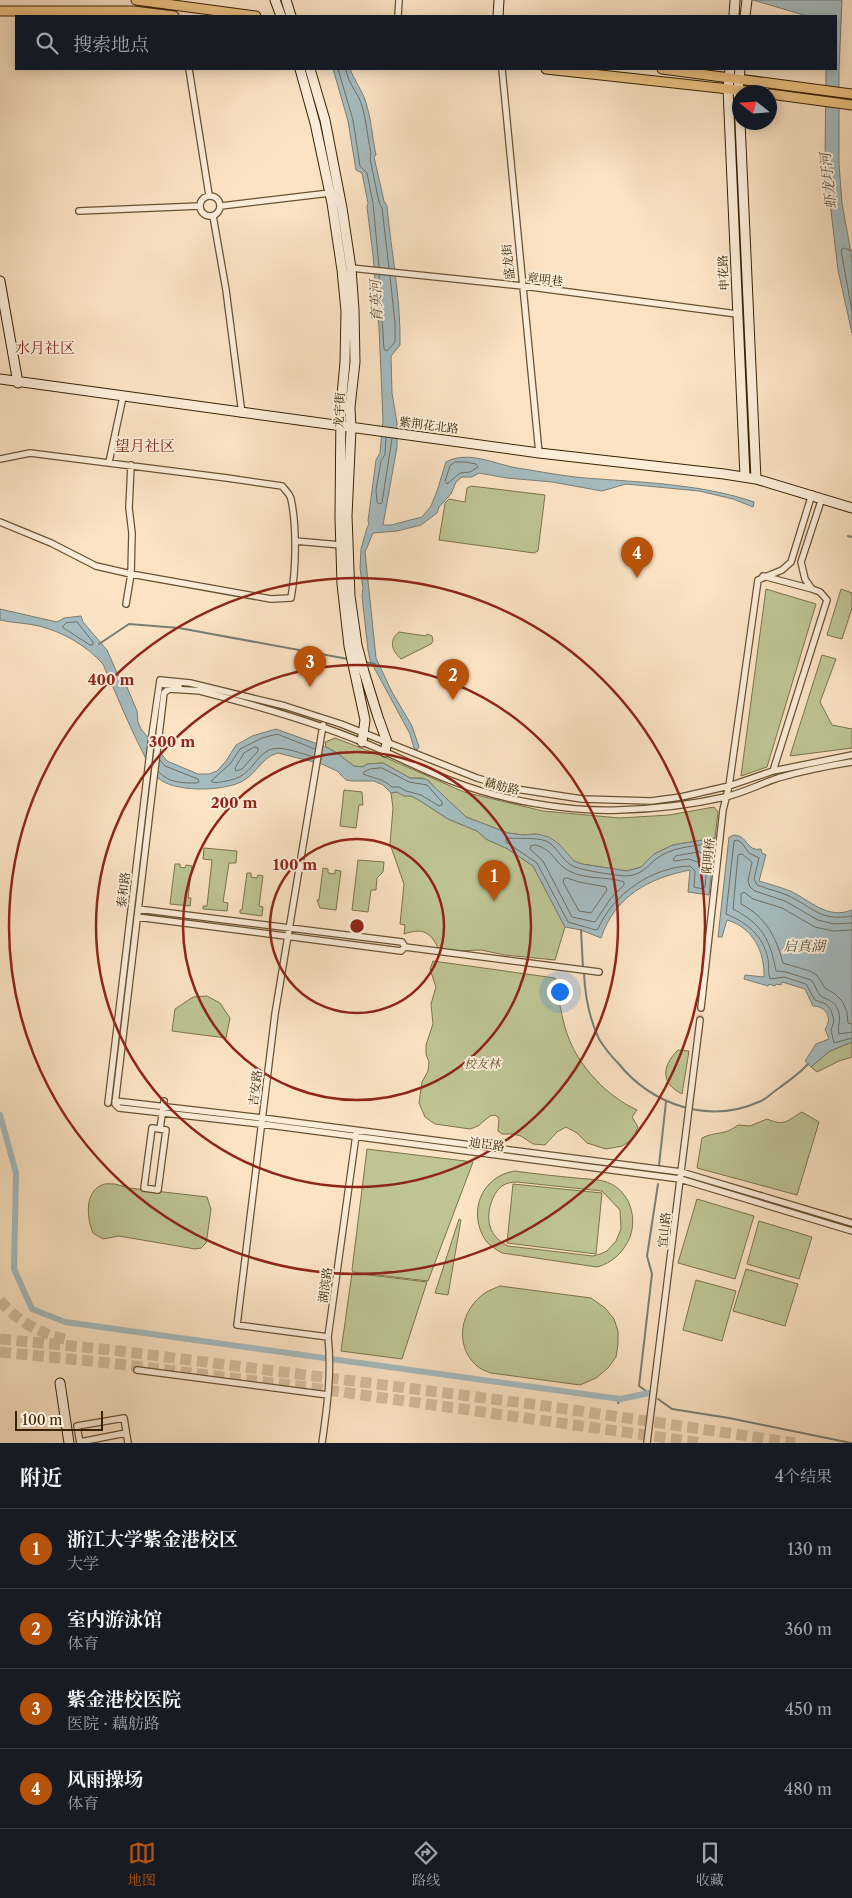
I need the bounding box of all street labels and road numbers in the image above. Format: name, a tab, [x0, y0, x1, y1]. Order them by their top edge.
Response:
street label: 盛龙街	[499, 242, 517, 281]
street label: 申花路	[715, 255, 731, 291]
street label: 章明巷	[526, 269, 564, 289]
street label: 龙宇街	[331, 391, 347, 428]
street label: 紫荆花北路	[398, 414, 460, 436]
street label: 藕舫路	[483, 774, 521, 798]
street label: 阳明桥	[699, 837, 717, 875]
street label: 泰和路	[113, 871, 133, 909]
street label: 吉安路	[245, 1069, 265, 1107]
street label: 迪臣路	[468, 1134, 506, 1154]
street label: 宜山路	[655, 1211, 673, 1249]
street label: 湖滨路	[315, 1266, 335, 1304]

